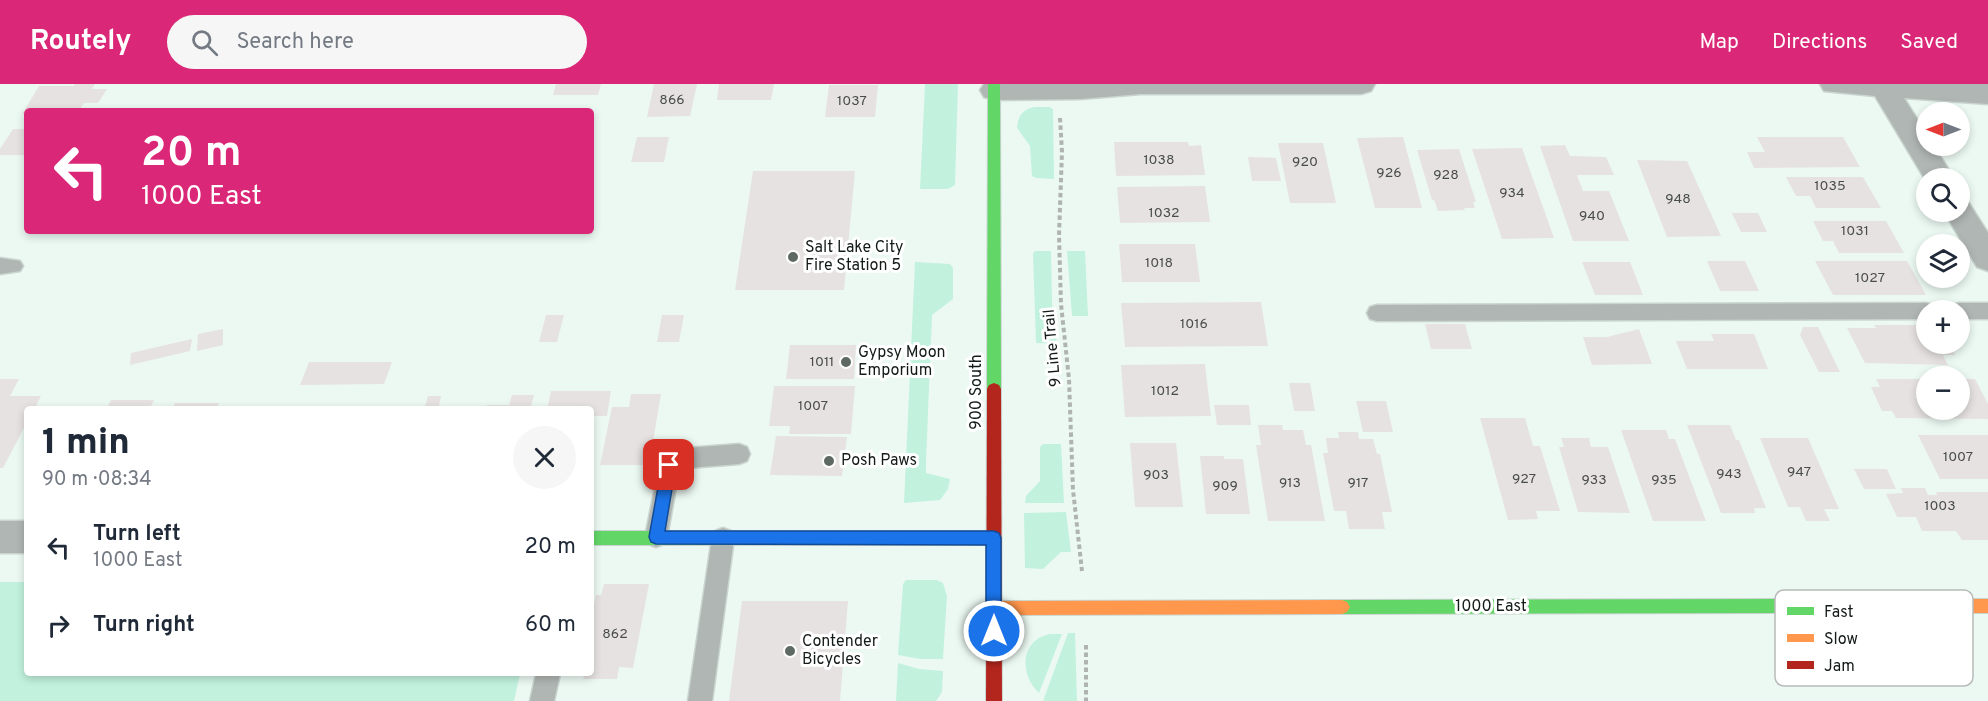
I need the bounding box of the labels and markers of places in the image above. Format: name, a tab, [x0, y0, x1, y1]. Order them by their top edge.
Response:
place label: Salt Lake City Fire Station 5	[805, 238, 903, 276]
marker: Salt Lake City Fire Station 5	[786, 250, 800, 264]
place label: Gypsy Moon Emporium	[858, 343, 946, 381]
marker: Gypsy Moon Emporium	[839, 355, 853, 369]
pin	[643, 439, 694, 490]
place label: Posh Paws	[841, 451, 917, 471]
marker: Posh Paws	[822, 454, 836, 468]
place label: Contender Bicycles	[802, 632, 878, 670]
marker: Contender Bicycles	[783, 644, 797, 658]

